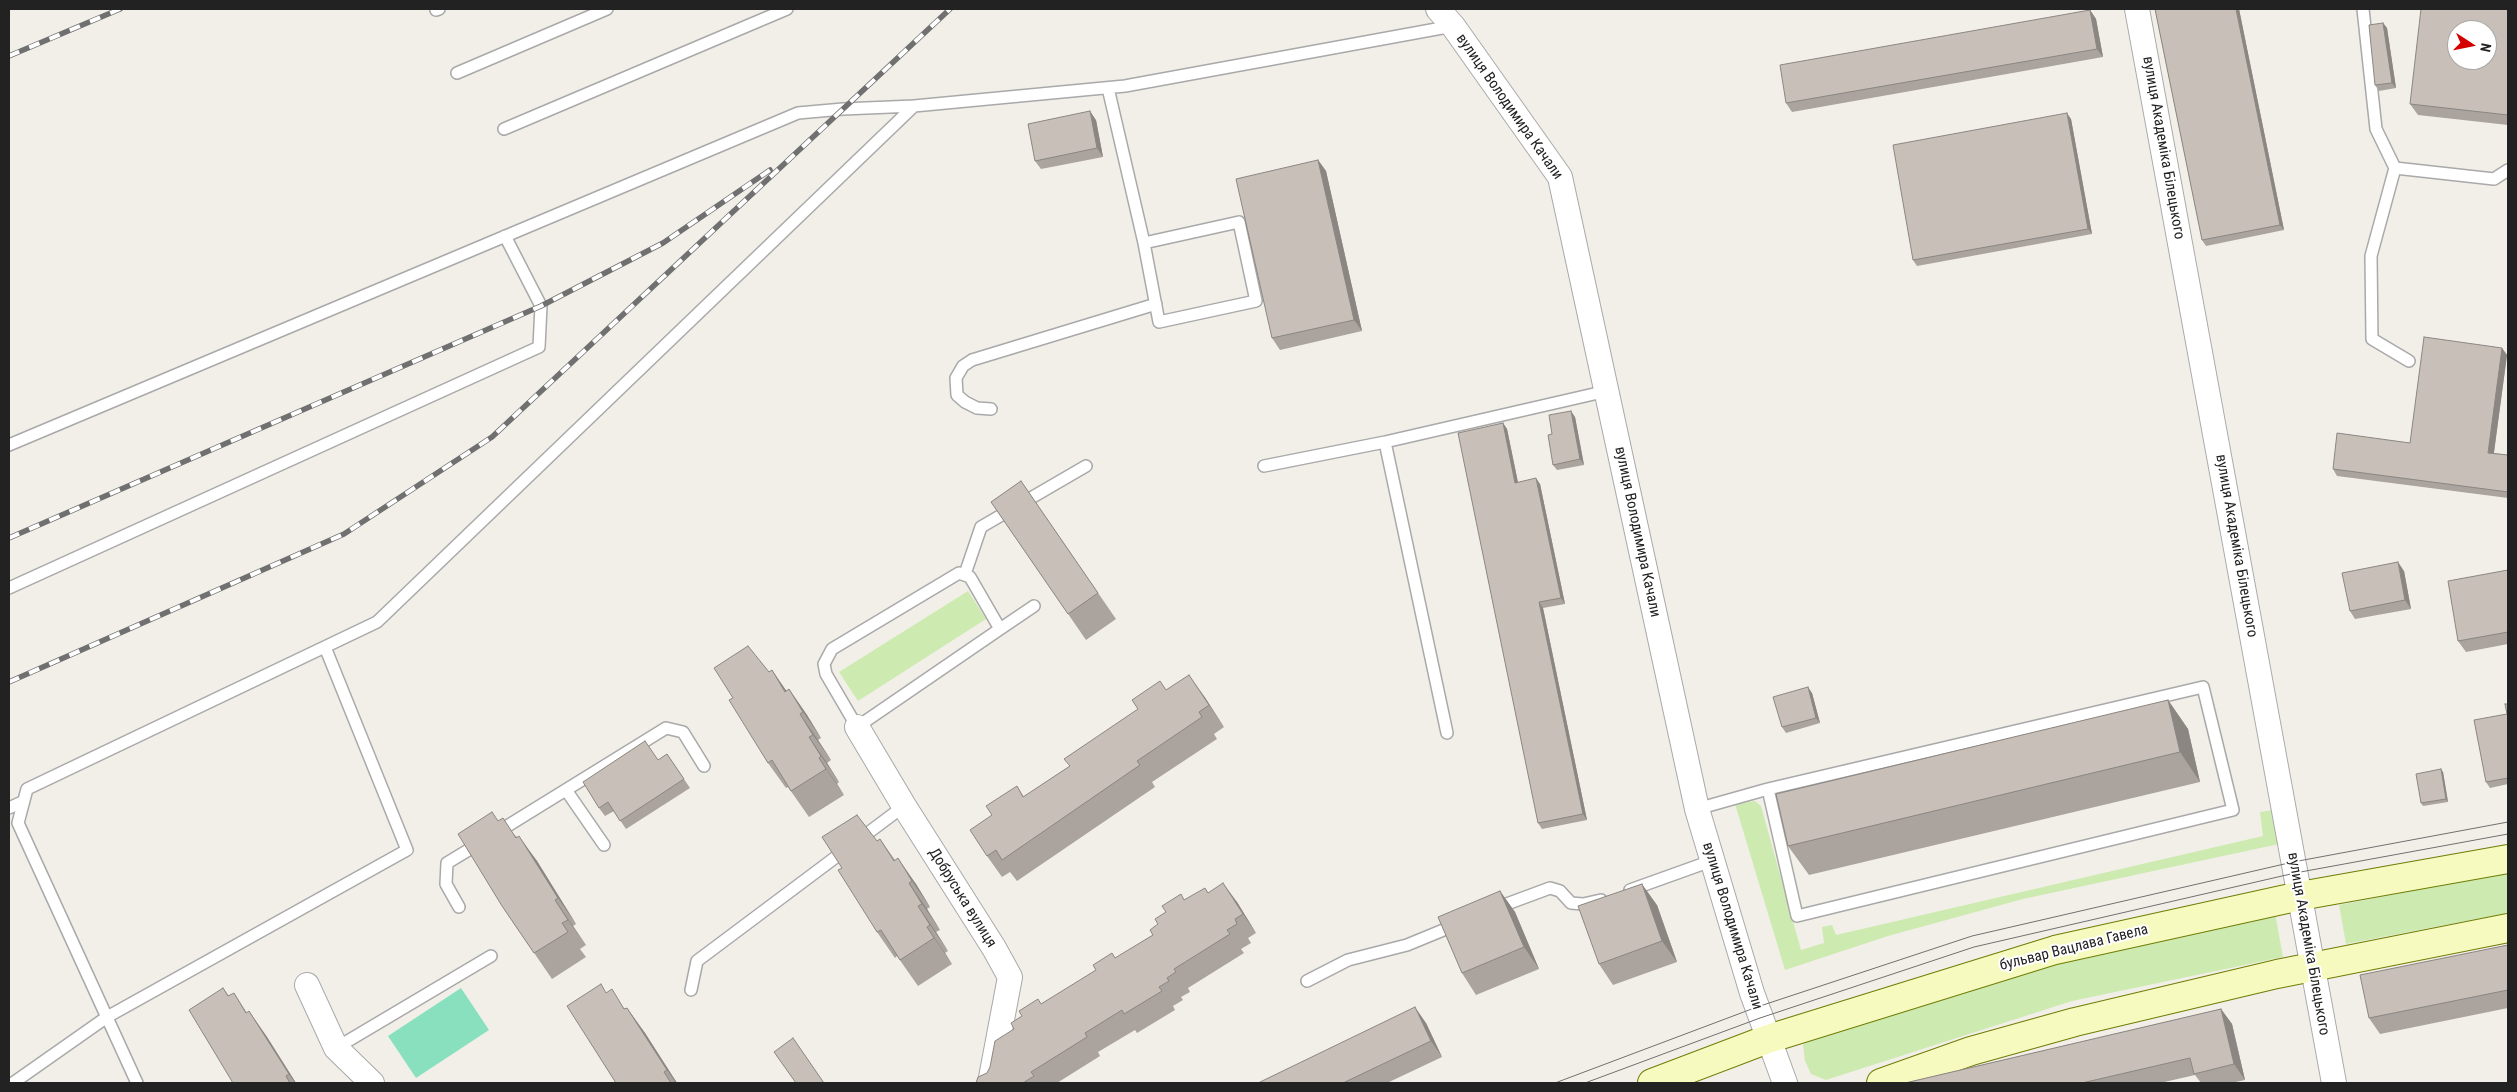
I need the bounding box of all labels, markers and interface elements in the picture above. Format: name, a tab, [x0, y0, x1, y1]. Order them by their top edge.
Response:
north arrow	[2447, 20, 2497, 70]
street label: вулиця Володимира Качали	[1452, 31, 1566, 183]
text: N	[2477, 42, 2494, 53]
street label: вулиця Академіка Білецького	[2138, 55, 2188, 241]
street label: вулиця Володимира Качали	[1610, 445, 1664, 619]
street label: вулиця Академіка Білецького	[2211, 453, 2261, 639]
street label: вулиця Володимира Качали	[1698, 840, 1766, 1012]
street label: Добруська вулиця	[924, 845, 1000, 951]
street label: вулиця Академіка Білецького	[2283, 851, 2333, 1037]
street label: бульвар Вацлава Гавела	[1998, 921, 2150, 975]

